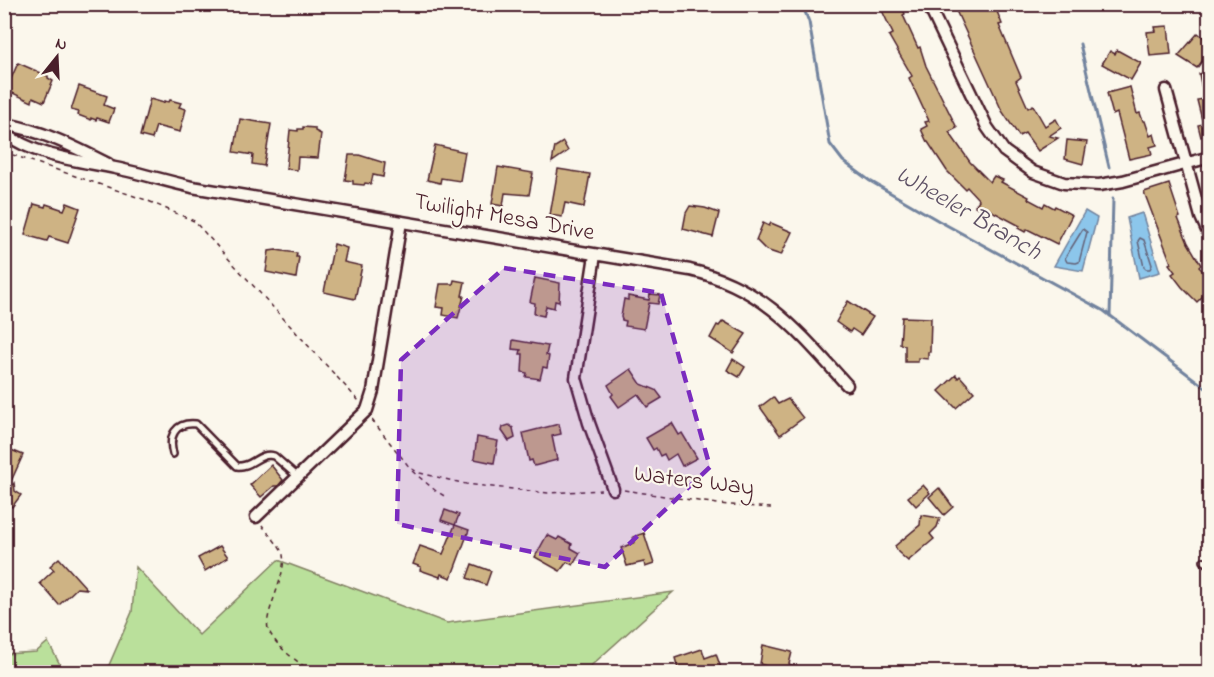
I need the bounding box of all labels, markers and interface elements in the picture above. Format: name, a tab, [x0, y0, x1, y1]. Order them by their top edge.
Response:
north arrow	[27, 27, 87, 87]
text: N	[52, 32, 70, 58]
water label: Wheeler Branch	[888, 157, 1049, 271]
street label: Twilight Mesa Drive	[411, 185, 597, 251]
street label: Waters Way	[632, 457, 756, 508]

